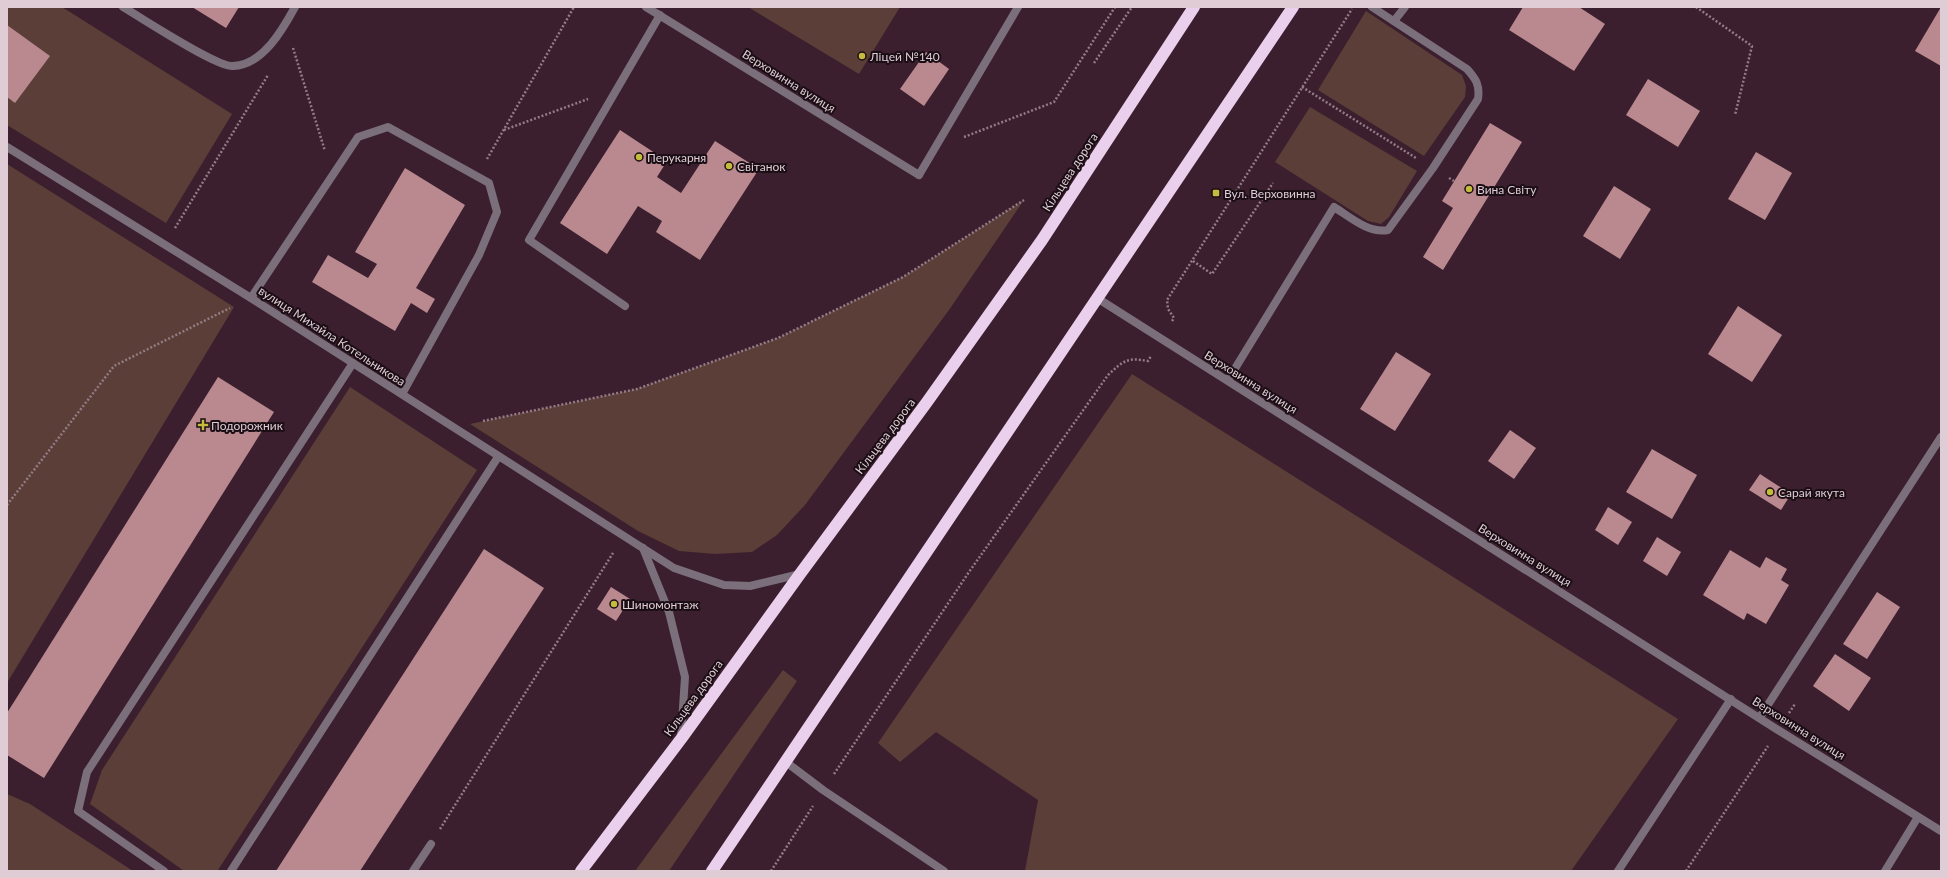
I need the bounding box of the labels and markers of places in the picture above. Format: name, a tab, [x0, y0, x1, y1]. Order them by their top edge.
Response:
place label: Ліцей №140	[869, 49, 940, 64]
marker: Ліцей №140	[857, 51, 867, 61]
place label: Перукарня	[647, 150, 706, 165]
marker: Перукарня	[634, 152, 644, 162]
place label: Світанок	[737, 159, 786, 174]
marker: Світанок	[724, 161, 734, 171]
place label: Вина Світу	[1477, 182, 1537, 197]
marker: Вина Світу	[1464, 184, 1474, 194]
place label: Вул. Верховинна	[1224, 186, 1316, 201]
marker: Вул. Верховинна	[1211, 188, 1221, 198]
place label: Подорожник	[211, 418, 284, 433]
marker: Подорожник	[198, 420, 208, 430]
place label: Сарай якута	[1778, 485, 1845, 500]
marker: Сарай якута	[1765, 487, 1775, 497]
place label: Шиномонтаж	[622, 597, 699, 612]
marker: Шиномонтаж	[609, 599, 619, 609]

